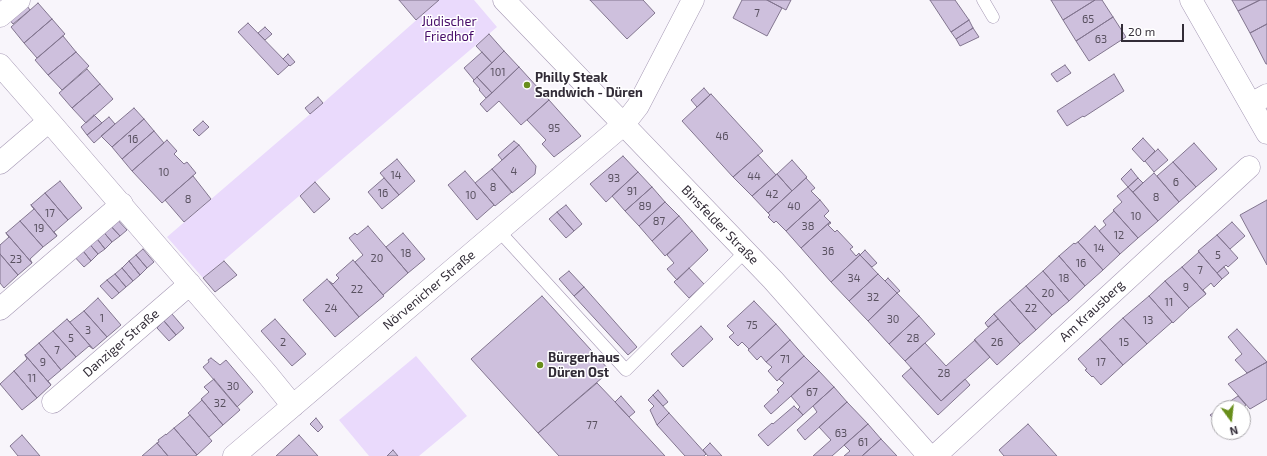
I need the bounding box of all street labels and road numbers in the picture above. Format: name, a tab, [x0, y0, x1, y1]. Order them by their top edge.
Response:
street label: Binsfelder Straße	[678, 182, 762, 268]
street label: Nörvenicher Straße	[380, 247, 478, 333]
street label: Am Krausberg	[1056, 277, 1128, 345]
street label: Danziger Straße	[80, 306, 162, 380]

